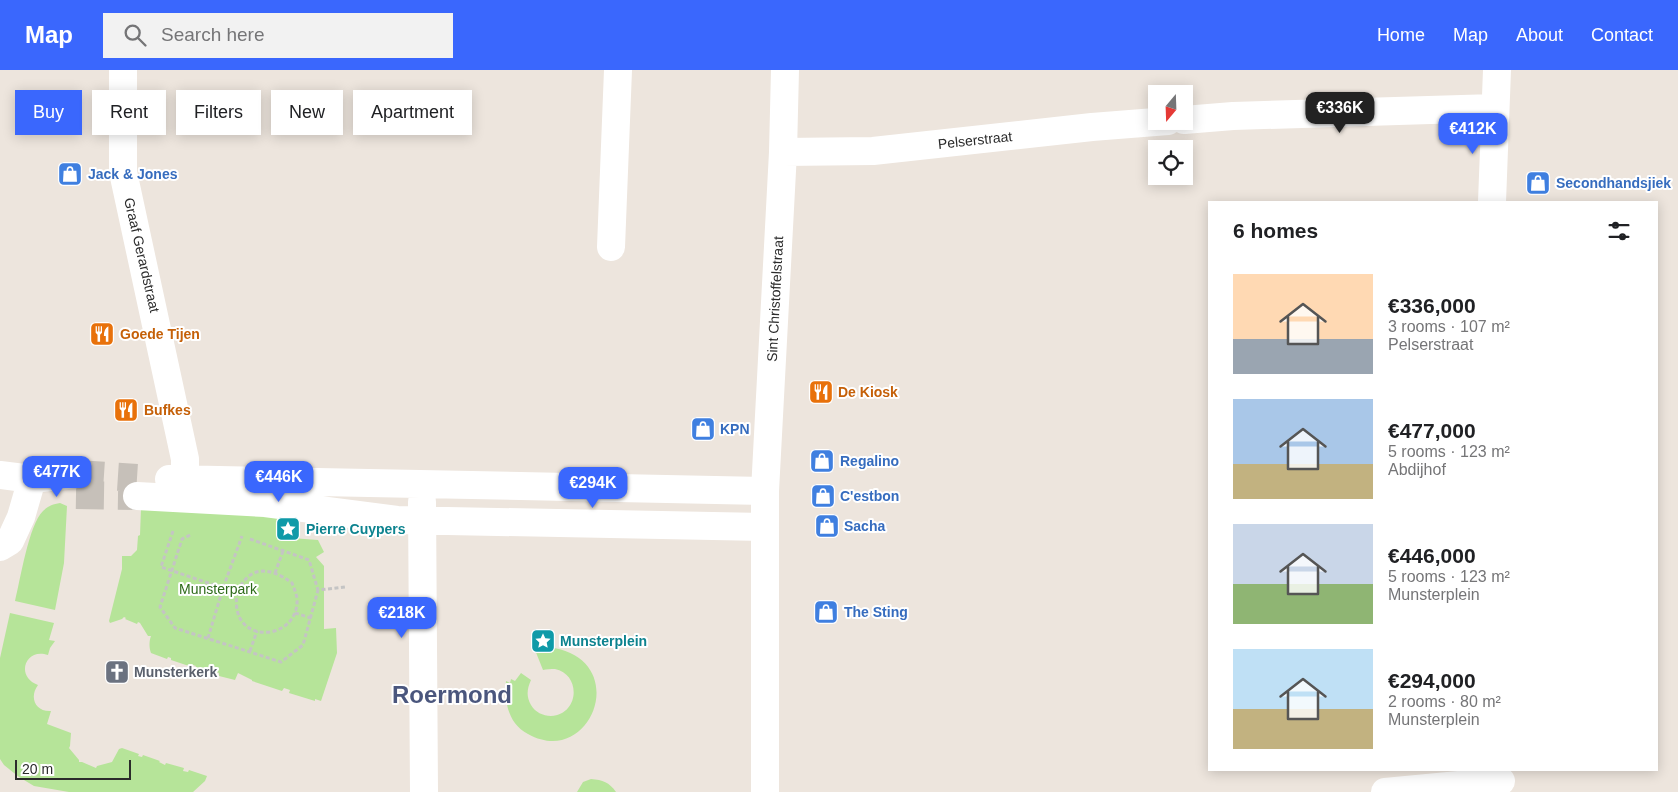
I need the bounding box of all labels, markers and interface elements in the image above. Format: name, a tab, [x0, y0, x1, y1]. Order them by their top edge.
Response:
search box	[103, 13, 453, 58]
text: Map	[25, 21, 73, 48]
icon: search	[121, 21, 149, 49]
text: Search here	[161, 24, 265, 45]
text: Home	[1377, 25, 1425, 45]
text: Map	[1453, 25, 1488, 45]
text: About	[1516, 25, 1563, 45]
text: Contact	[1591, 25, 1653, 45]
north arrow	[1148, 85, 1192, 130]
map controls	[1148, 85, 1193, 185]
chip: Buy	[15, 90, 82, 135]
chip: Rent	[92, 90, 166, 135]
chip: Filters	[176, 90, 261, 135]
chip: New	[271, 90, 343, 135]
chip: Apartment	[353, 90, 472, 135]
pin: €336K	[1305, 92, 1375, 134]
text: €336K	[1316, 99, 1364, 116]
pin: €412K	[1438, 112, 1508, 155]
text: €412K	[1449, 120, 1497, 137]
street label: Pelserstraat	[937, 128, 1013, 152]
button: locate	[1148, 140, 1193, 185]
shop icon: Jack & Jones	[57, 161, 83, 187]
place label: Jack & Jones	[88, 166, 178, 182]
shop icon: Secondhandsjiek	[1525, 170, 1551, 196]
place label: Secondhandsjiek	[1556, 175, 1671, 191]
street label: Graaf Gerardstraat	[121, 196, 163, 314]
icon: filters	[1605, 217, 1633, 245]
text: 6 homes	[1233, 219, 1318, 242]
street label: Sint Christoffelstraat	[764, 236, 786, 362]
icon: home	[1273, 294, 1333, 354]
text: €336,000	[1388, 294, 1476, 317]
text: 3 rooms · 107 m²	[1388, 318, 1510, 335]
restaurant icon: Goede Tijen	[89, 321, 115, 347]
place label: Goede Tijen	[120, 326, 200, 342]
text: Pelserstraat	[1388, 336, 1473, 353]
restaurant icon: De Kiosk	[808, 379, 834, 405]
place label: De Kiosk	[838, 384, 898, 400]
restaurant icon: Bufkes	[113, 397, 139, 423]
place label: Bufkes	[144, 402, 191, 418]
shop icon: KPN	[690, 416, 716, 442]
icon: home	[1273, 419, 1333, 479]
text: €477,000	[1388, 419, 1476, 442]
place label: KPN	[720, 421, 750, 437]
text: 5 rooms · 123 m²	[1388, 443, 1510, 460]
shop icon: Regalino	[809, 448, 835, 474]
place label: Regalino	[840, 453, 899, 469]
pin: €477K	[22, 456, 92, 498]
pin: €446K	[244, 460, 314, 503]
text: Abdijhof	[1388, 461, 1446, 478]
text: €477K	[33, 463, 81, 480]
pin: €294K	[558, 466, 628, 509]
text: €446K	[255, 468, 303, 485]
text: €294K	[569, 474, 617, 491]
shop icon: C'estbon	[810, 483, 836, 509]
place label: C'estbon	[840, 488, 899, 504]
shop icon: Sacha	[814, 513, 840, 539]
place icon: Pierre Cuypers	[275, 516, 301, 542]
place label: Sacha	[844, 518, 885, 534]
place label: Pierre Cuypers	[306, 521, 406, 537]
icon: home	[1273, 544, 1333, 604]
text: €446,000	[1388, 544, 1476, 567]
text: 5 rooms · 123 m²	[1388, 568, 1510, 585]
park label: Munsterpark	[179, 581, 258, 597]
text: Munsterplein	[1388, 586, 1480, 603]
pin: €218K	[367, 596, 437, 639]
shop icon: The Sting	[813, 599, 839, 625]
text: €218K	[378, 604, 426, 621]
place label: The Sting	[844, 604, 908, 620]
place icon: Munsterplein	[530, 628, 556, 654]
place label: Munsterplein	[560, 633, 647, 649]
church icon: Munsterkerk	[104, 659, 130, 685]
place label: Munsterkerk	[134, 664, 217, 680]
icon: home	[1273, 669, 1333, 729]
text: €294,000	[1388, 669, 1476, 692]
district label: Roermond	[392, 681, 512, 708]
text: 2 rooms · 80 m²	[1388, 693, 1501, 710]
text: Munsterplein	[1388, 711, 1480, 728]
scale bar	[15, 757, 131, 780]
text: 20 m	[22, 761, 53, 777]

